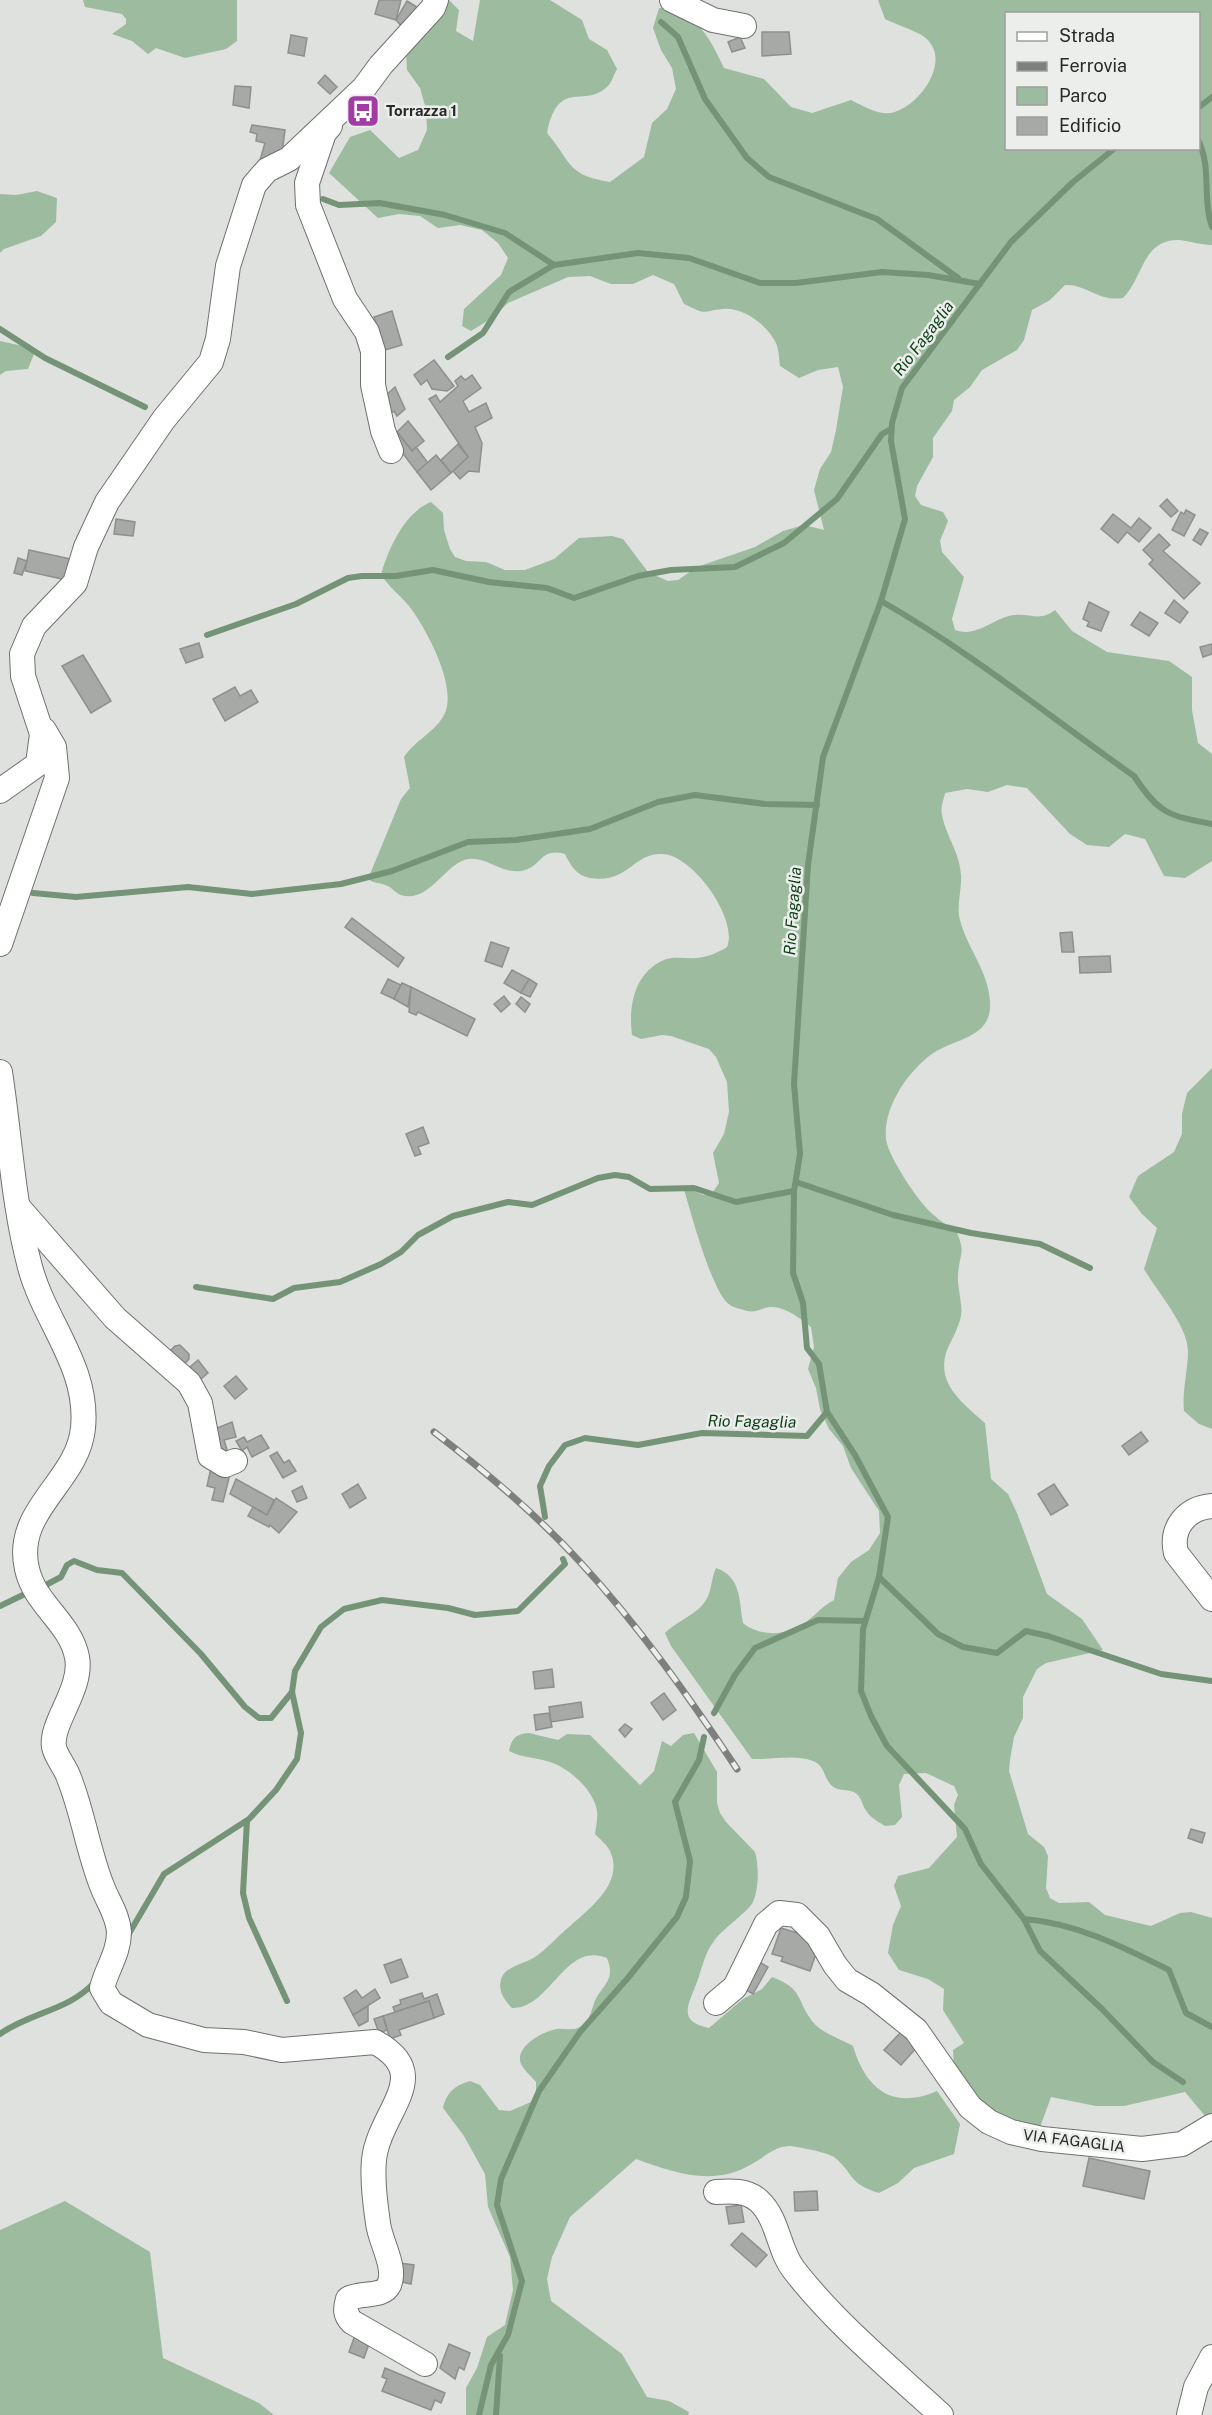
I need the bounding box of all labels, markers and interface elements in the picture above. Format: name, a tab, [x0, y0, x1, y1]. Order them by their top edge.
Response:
legend	[1005, 12, 1200, 150]
text: Strada	[1059, 25, 1115, 46]
text: Ferrovia	[1059, 55, 1127, 76]
text: Parco	[1059, 85, 1107, 106]
bus stop icon: Torrazza 1	[345, 93, 381, 129]
place label: Torrazza 1	[386, 102, 457, 119]
text: Edificio	[1059, 115, 1121, 136]
water label: Rio Fagaglia	[889, 297, 958, 379]
water label: Rio Fagaglia	[780, 866, 805, 956]
water label: Rio Fagaglia	[707, 1411, 797, 1432]
street label: VIA FAGAGLIA	[1022, 2126, 1126, 2155]

